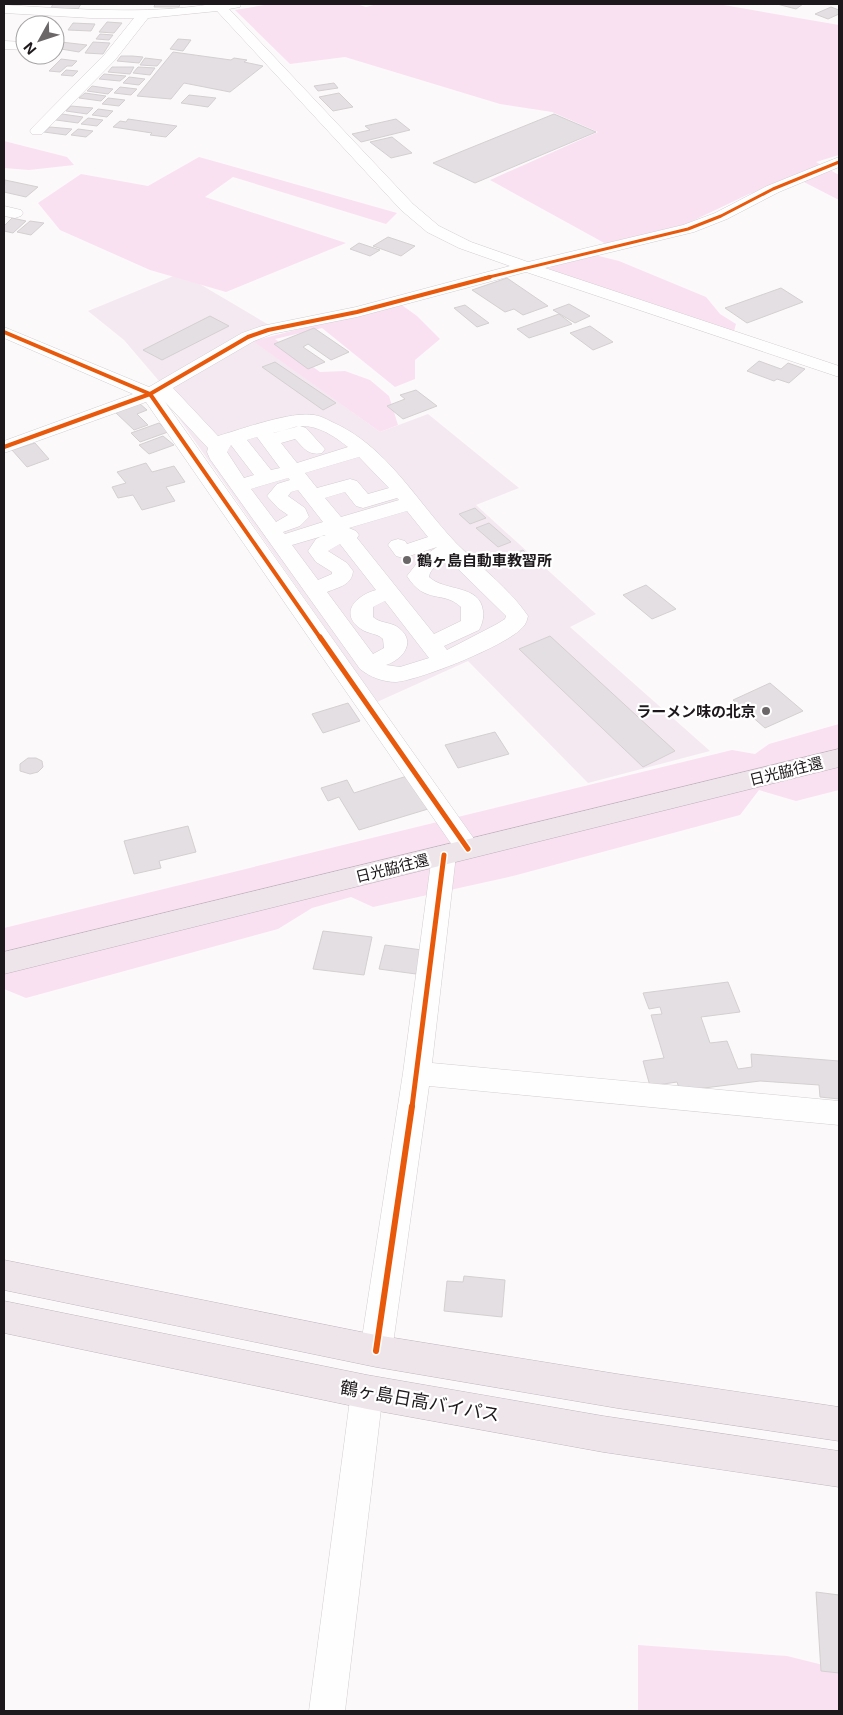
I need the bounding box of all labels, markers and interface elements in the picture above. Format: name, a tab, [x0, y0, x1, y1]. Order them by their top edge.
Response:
north arrow	[15, 15, 65, 65]
text: N	[20, 39, 40, 58]
place label: 鶴ヶ島自動車教習所	[417, 551, 552, 570]
marker: 鶴ヶ島自動車教習所	[401, 554, 413, 566]
place label: ラーメン味の北京	[637, 702, 756, 721]
marker: ラーメン味の北京	[760, 705, 772, 717]
street label: 日光脇往還	[747, 753, 825, 789]
street label: 日光脇往還	[353, 850, 431, 886]
street label: 鶴ヶ島日高バイパス	[339, 1377, 501, 1425]

